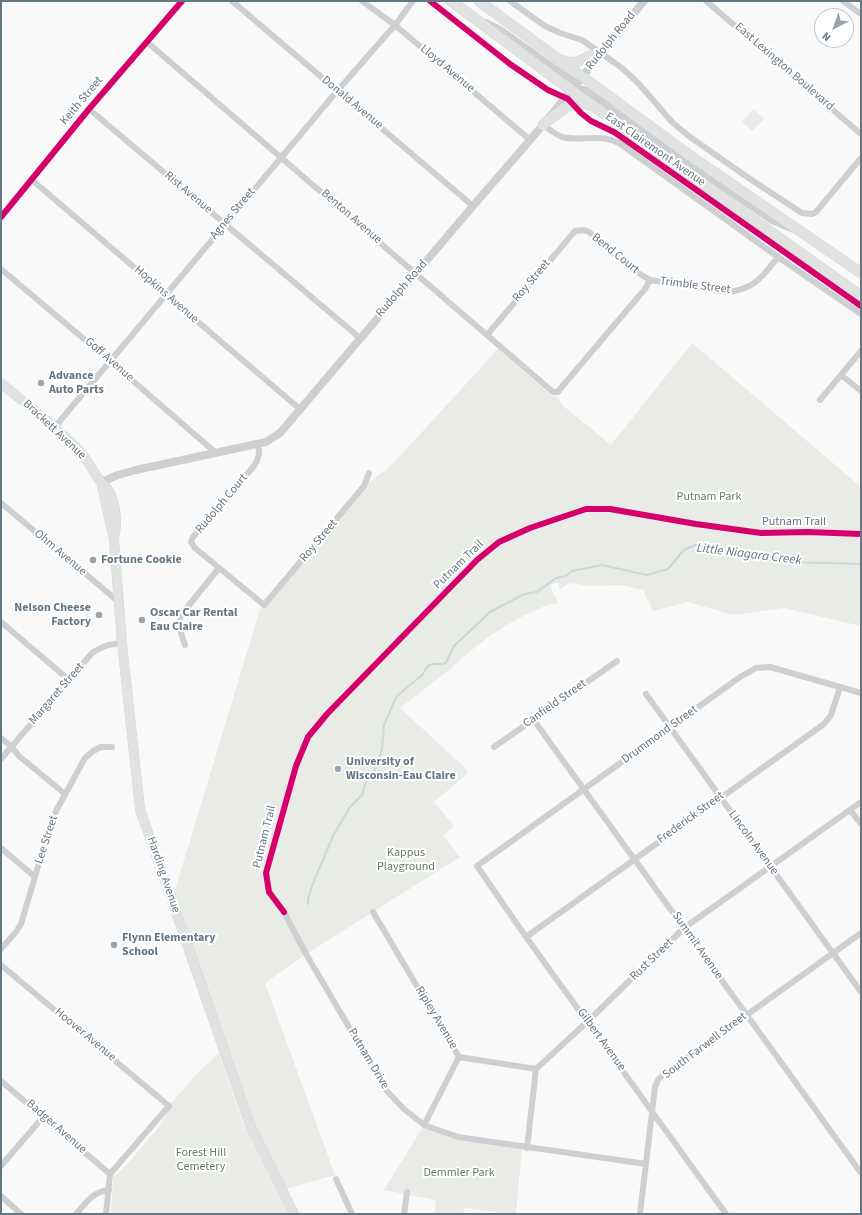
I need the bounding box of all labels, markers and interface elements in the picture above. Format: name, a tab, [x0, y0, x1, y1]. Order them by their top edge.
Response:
north arrow	[814, 8, 854, 48]
street label: Rudolph Road	[583, 9, 639, 73]
street label: East Lexington Boulevard	[731, 20, 837, 114]
text: N	[819, 29, 834, 45]
street label: Lloyd Avenue	[417, 42, 477, 96]
street label: Donald Avenue	[318, 73, 386, 133]
street label: Keith Street	[58, 74, 106, 128]
street label: East Clairemont Avenue	[602, 110, 708, 190]
street label: Rist Avenue	[161, 169, 215, 217]
street label: Agnes Street	[207, 185, 259, 243]
street label: Benton Avenue	[318, 187, 384, 247]
street label: Bend Court	[588, 231, 642, 277]
street label: Roy Street	[510, 257, 554, 305]
street label: Rudolph Road	[373, 258, 431, 320]
street label: Hopkins Avenue	[131, 263, 201, 327]
street label: Trimble Street	[659, 275, 731, 297]
street label: Goff Avenue	[82, 335, 136, 385]
place label: Advance Auto Parts	[49, 369, 104, 397]
marker: Advance Auto Parts	[36, 378, 46, 388]
street label: Brackett Avenue	[19, 397, 89, 463]
street label: Rudolph Court	[193, 471, 251, 537]
park label: Putnam Park	[677, 490, 741, 504]
street label: Putnam Trail	[762, 515, 826, 529]
street label: Roy Street	[297, 517, 341, 565]
street label: Ohm Avenue	[31, 527, 89, 579]
street label: Putnam Trail	[431, 538, 487, 592]
water label: Little Niagara Creek	[696, 541, 802, 569]
place label: Fortune Cookie	[101, 553, 182, 567]
marker: Fortune Cookie	[88, 555, 98, 565]
place label: Nelson Cheese Factory	[14, 601, 91, 629]
place label: Oscar Car Rental Eau Claire	[150, 606, 237, 634]
marker: Nelson Cheese Factory	[94, 610, 104, 620]
marker: Oscar Car Rental Eau Claire	[137, 615, 147, 625]
street label: Margaret Street	[26, 660, 88, 728]
street label: Canfield Street	[521, 677, 589, 731]
street label: Drummond Street	[619, 703, 701, 767]
place label: University of Wisconsin-Eau Claire	[346, 755, 456, 783]
marker: University of Wisconsin-Eau Claire	[333, 764, 343, 774]
street label: Frederick Street	[655, 789, 727, 847]
street label: Putnam Trail	[250, 804, 280, 870]
street label: Lincoln Avenue	[725, 808, 781, 878]
street label: Lee Street	[32, 814, 62, 866]
street label: Harding Avenue	[143, 835, 183, 915]
park label: Kappus Playground	[377, 846, 435, 874]
street label: Summit Avenue	[668, 909, 726, 983]
place label: Flynn Elementary School	[122, 931, 215, 959]
street label: Rust Street	[627, 936, 677, 984]
marker: Flynn Elementary School	[109, 940, 119, 950]
street label: Ripley Avenue	[412, 984, 460, 1052]
street label: Hoover Avenue	[51, 1005, 119, 1065]
street label: Gilbert Avenue	[574, 1006, 628, 1074]
street label: South Farwell Street	[660, 1010, 750, 1082]
street label: Putnam Drive	[344, 1026, 392, 1092]
street label: Badger Avenue	[23, 1097, 89, 1157]
park label: Forest Hill Cemetery	[176, 1146, 226, 1174]
park label: Demmler Park	[423, 1166, 495, 1180]

